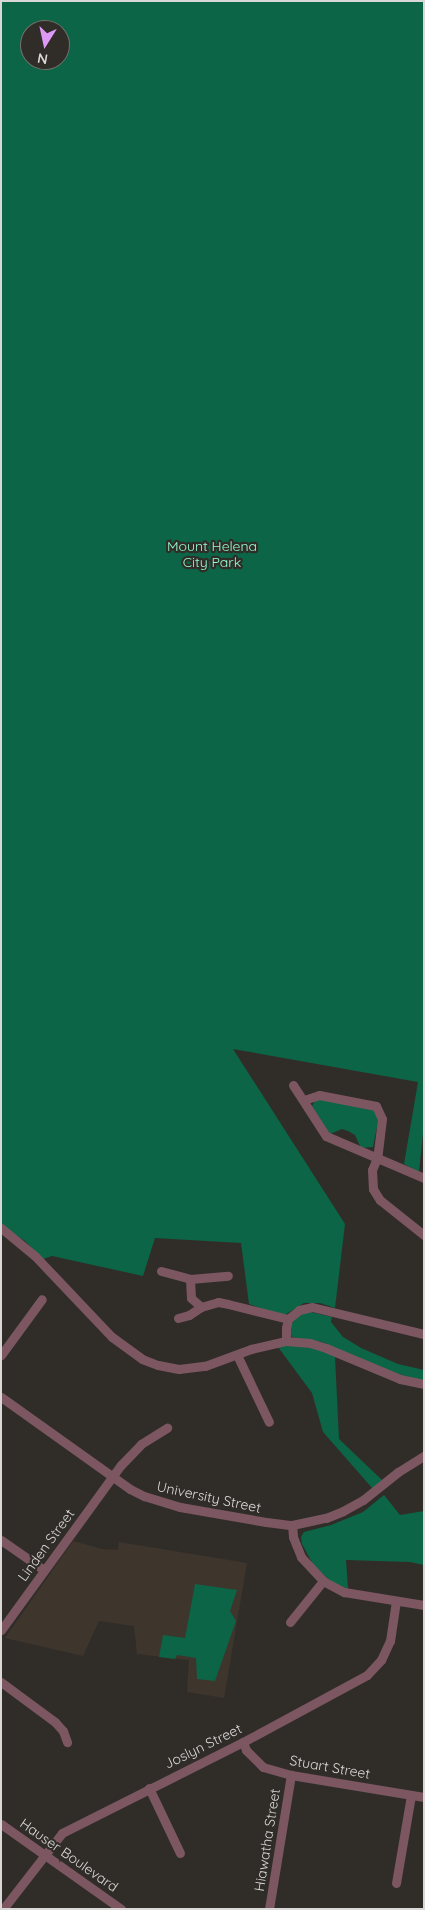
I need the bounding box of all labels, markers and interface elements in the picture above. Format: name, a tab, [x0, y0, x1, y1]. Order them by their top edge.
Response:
north arrow	[20, 20, 70, 70]
text: N	[36, 49, 49, 69]
park label: Mount Helena City Park	[167, 538, 257, 570]
street label: University Street	[155, 1478, 263, 1516]
street label: Linden Street	[14, 1506, 78, 1584]
street label: Joslyn Street	[161, 1720, 245, 1772]
street label: Stuart Street	[289, 1752, 371, 1782]
street label: Hiawatha Street	[251, 1787, 283, 1893]
street label: Hauser Boulevard	[17, 1815, 121, 1895]

